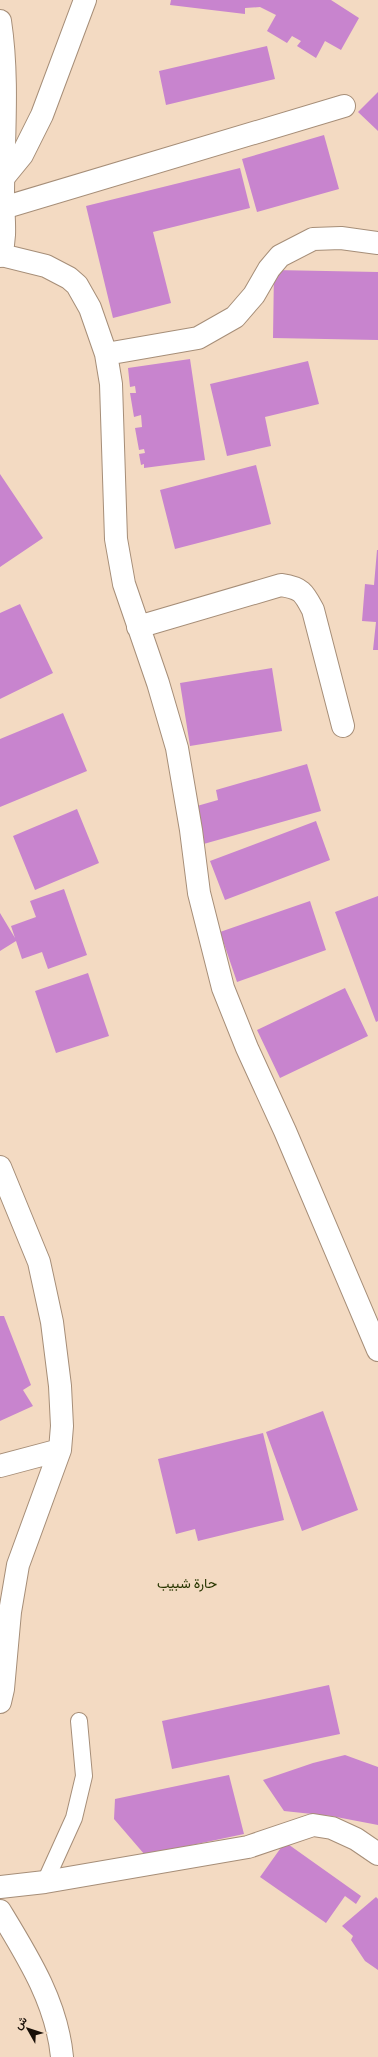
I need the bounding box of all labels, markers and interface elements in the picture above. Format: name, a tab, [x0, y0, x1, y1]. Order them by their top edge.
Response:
district label: حارة شبيب	[157, 1574, 217, 1592]
north arrow	[8, 2009, 48, 2049]
text: ش	[11, 2013, 30, 2032]

